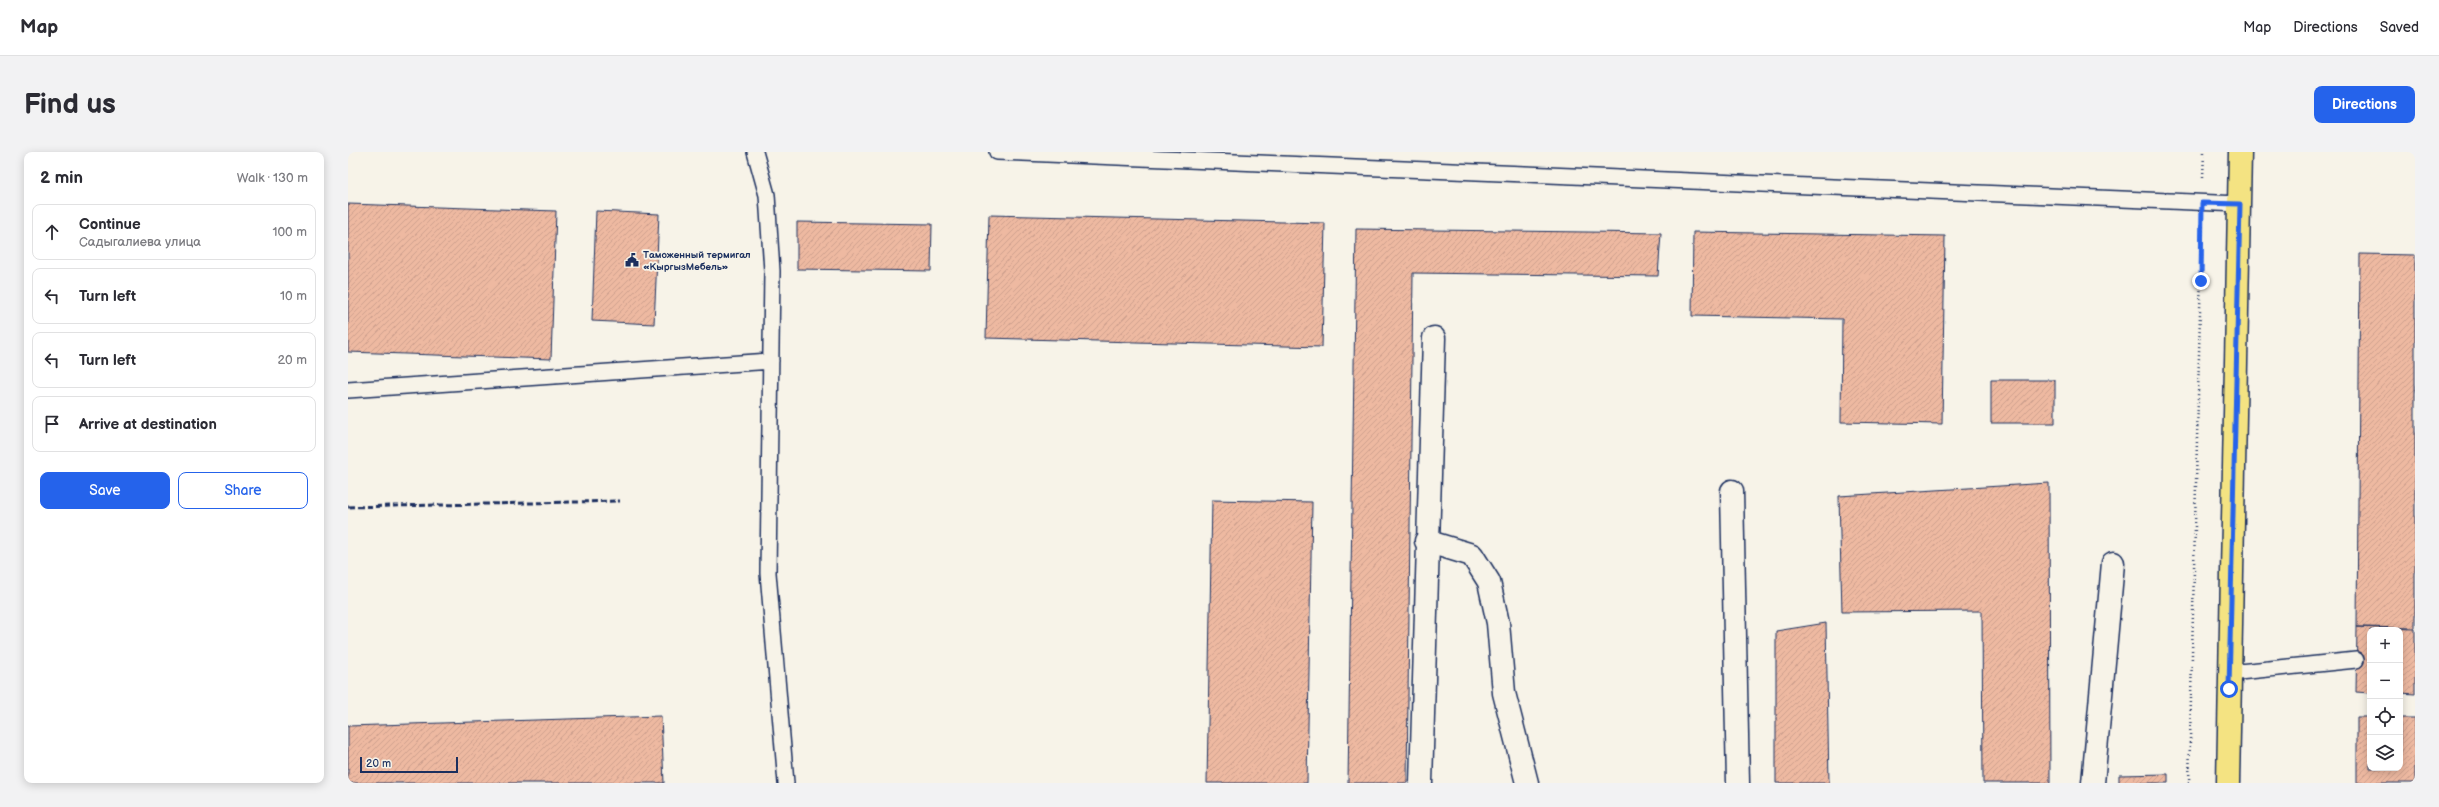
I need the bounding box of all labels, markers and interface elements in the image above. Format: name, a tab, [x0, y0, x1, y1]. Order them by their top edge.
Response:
text: Map	[20, 16, 58, 39]
text: Map	[2243, 19, 2271, 36]
text: Directions	[2293, 19, 2358, 36]
text: Saved	[2380, 19, 2419, 36]
button: Directions	[2314, 86, 2415, 123]
text: Find us	[24, 88, 116, 121]
text: 2 min	[40, 168, 83, 188]
text: Walk · 130 m	[237, 170, 308, 186]
text: Continue	[79, 215, 141, 234]
icon: ahead	[41, 221, 63, 243]
text: 100 m	[272, 224, 307, 240]
text: Садыгалиева улица	[79, 234, 201, 250]
place label: Таможенный термигал «КыргызМебель»	[643, 249, 751, 273]
public building icon: Таможенный термигал «КыргызМебель»	[624, 252, 640, 268]
route end	[2192, 272, 2210, 290]
icon: left	[41, 285, 63, 307]
text: Turn left	[79, 287, 136, 306]
text: 10 m	[280, 288, 307, 304]
icon: left	[41, 349, 63, 371]
text: Turn left	[79, 351, 136, 370]
text: 20 m	[277, 352, 307, 368]
icon: arrive	[41, 413, 63, 435]
text: Arrive at destination	[79, 415, 217, 434]
button: Save	[40, 472, 170, 509]
button: Share	[178, 472, 308, 509]
map controls	[2367, 627, 2403, 771]
button: +	[2367, 627, 2403, 663]
button: −	[2367, 663, 2403, 699]
route start	[2220, 680, 2238, 698]
button: locate	[2367, 699, 2403, 735]
button: layers	[2367, 735, 2403, 771]
scale bar	[360, 755, 458, 774]
text: 20 m	[366, 757, 391, 770]

